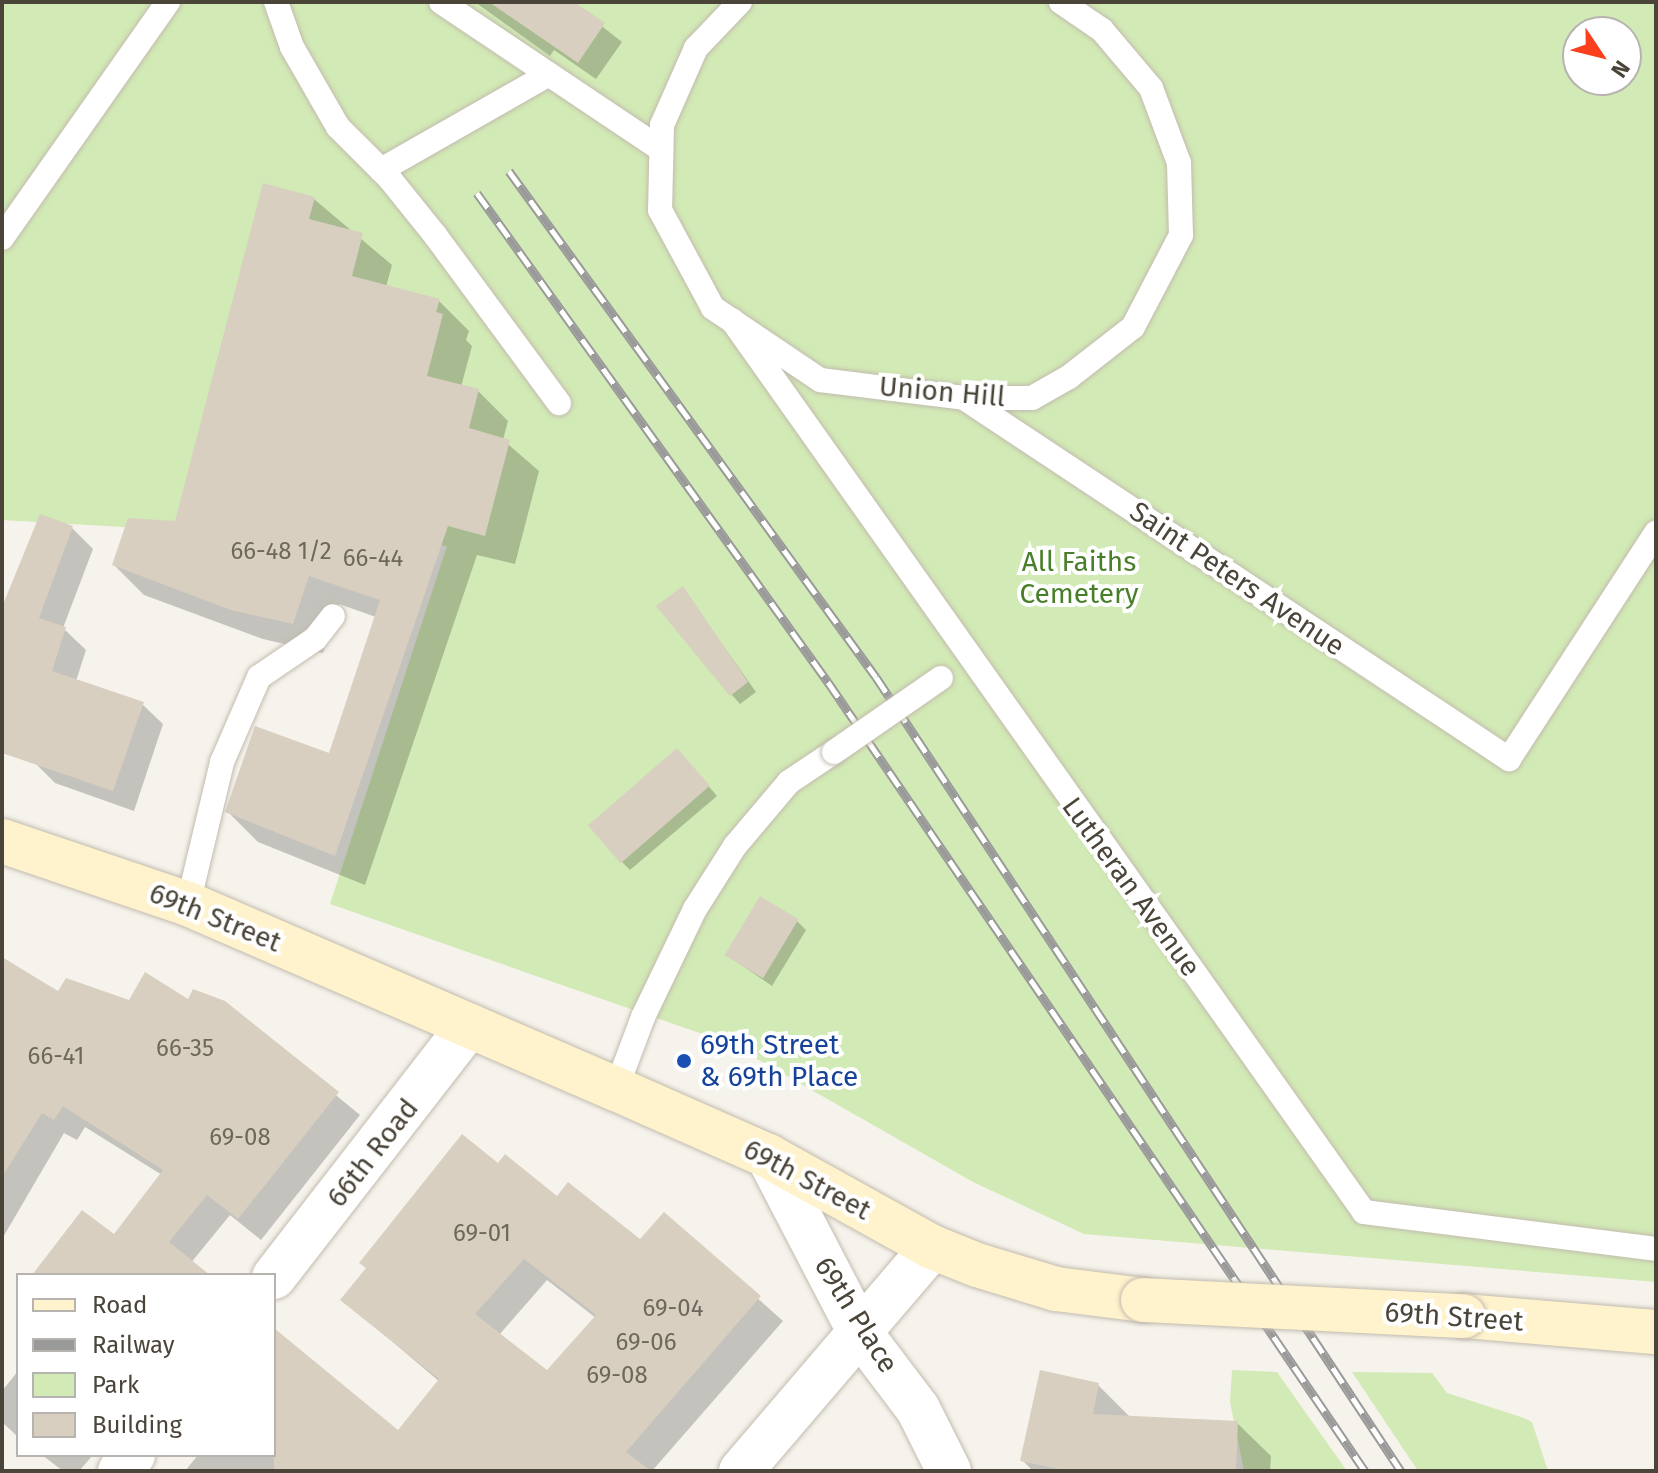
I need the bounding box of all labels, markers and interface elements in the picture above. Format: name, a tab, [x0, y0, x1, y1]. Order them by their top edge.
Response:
north arrow	[1562, 16, 1642, 96]
text: N	[1605, 55, 1636, 83]
street label: Union Hill	[878, 370, 1006, 414]
street label: Saint Peters Avenue	[1123, 495, 1351, 663]
house number: 66-48 1/2	[230, 538, 332, 566]
house number: 66-44	[343, 545, 403, 573]
park label: All Faiths Cemetery	[1019, 545, 1139, 611]
street label: Lutheran Avenue	[1055, 791, 1207, 983]
street label: 69th Street	[144, 876, 286, 960]
place label: 69th Street & 69th Place	[700, 1028, 858, 1094]
house number: 66-35	[156, 1035, 214, 1063]
house number: 66-41	[28, 1043, 84, 1071]
marker: 69th Street & 69th Place	[675, 1052, 693, 1070]
street label: 66th Road	[320, 1092, 426, 1214]
house number: 69-08	[209, 1124, 271, 1152]
street label: 69th Street	[738, 1133, 876, 1227]
house number: 69-01	[453, 1220, 511, 1248]
street label: 69th Place	[807, 1251, 905, 1379]
legend	[16, 1273, 276, 1457]
text: Road	[92, 1291, 147, 1319]
house number: 69-04	[643, 1295, 703, 1323]
street label: 69th Street	[1383, 1295, 1525, 1339]
house number: 69-06	[616, 1329, 676, 1357]
text: Railway	[92, 1331, 175, 1359]
house number: 69-08	[586, 1362, 648, 1390]
text: Park	[92, 1371, 139, 1399]
text: Building	[92, 1411, 182, 1439]

